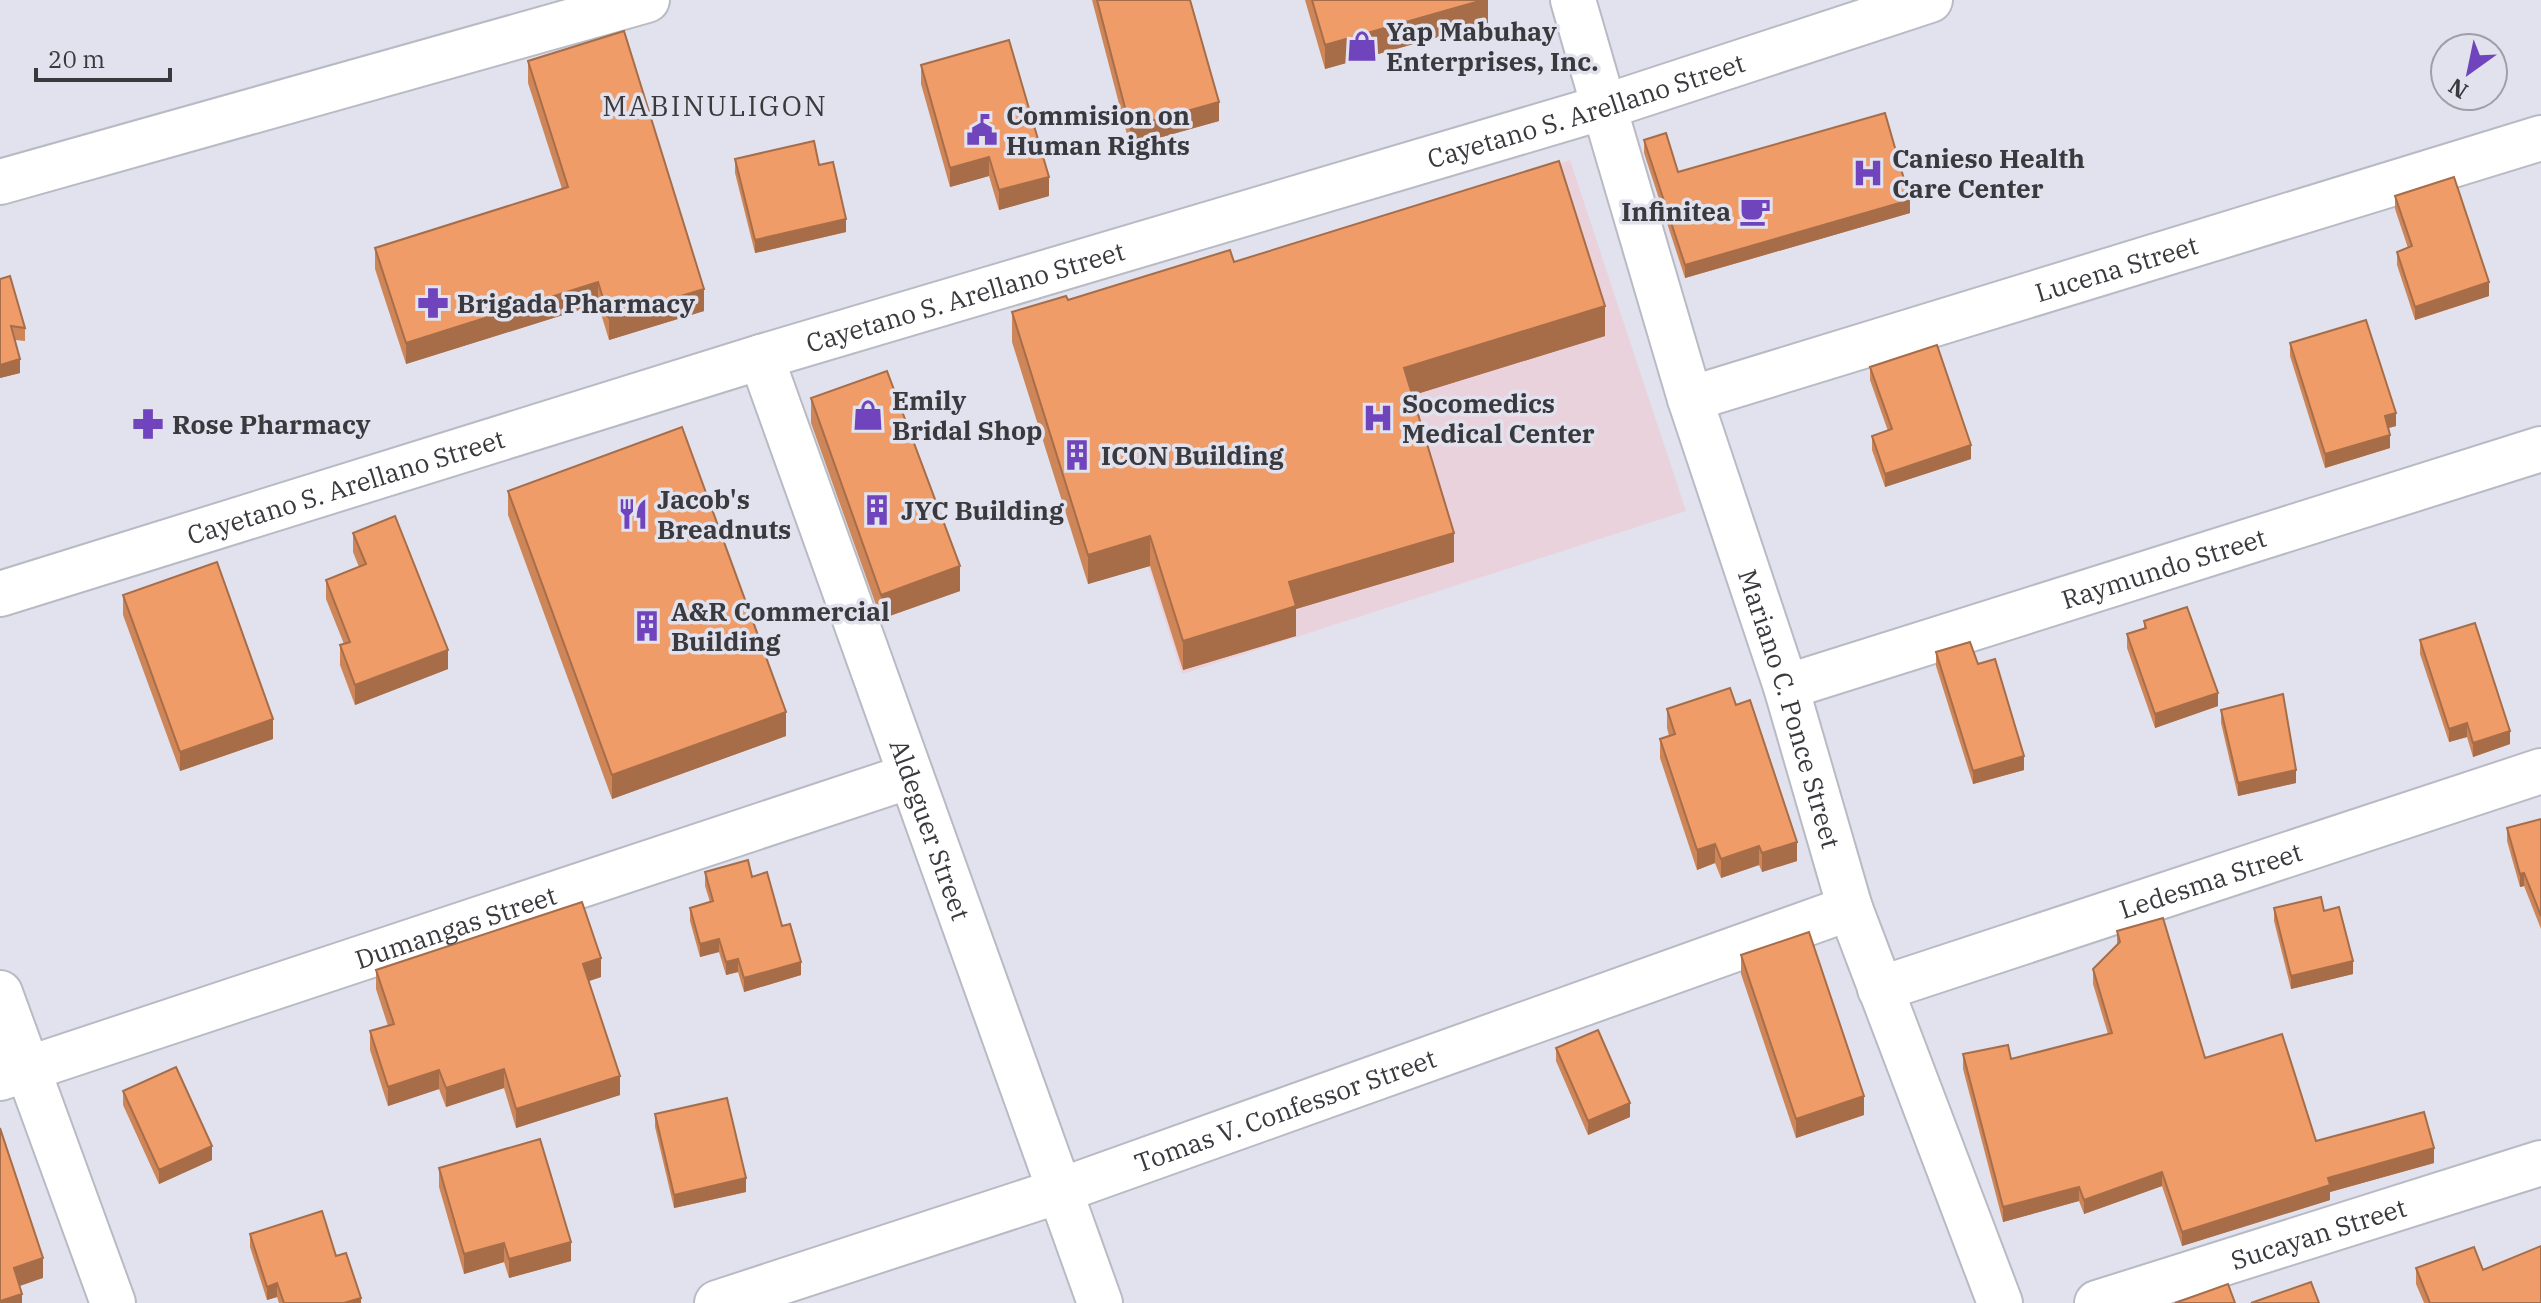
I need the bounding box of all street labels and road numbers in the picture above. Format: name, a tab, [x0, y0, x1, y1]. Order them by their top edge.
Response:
street label: Cayetano S. Arellano Street	[1423, 45, 1749, 176]
street label: Lucena Street	[2031, 227, 2202, 309]
street label: Cayetano S. Arellano Street	[802, 233, 1129, 360]
street label: Cayetano S. Arellano Street	[183, 421, 509, 552]
street label: Raymundo Street	[2057, 520, 2270, 616]
street label: Mariano C. Ponce Street	[1731, 565, 1849, 852]
street label: Aldeguer Street	[882, 734, 978, 925]
street label: Ledesma Street	[2115, 834, 2306, 926]
street label: Dumangas Street	[350, 878, 561, 976]
street label: Tomas V. Confessor Street	[1130, 1041, 1440, 1180]
street label: Sucayan Street	[2226, 1190, 2410, 1277]

